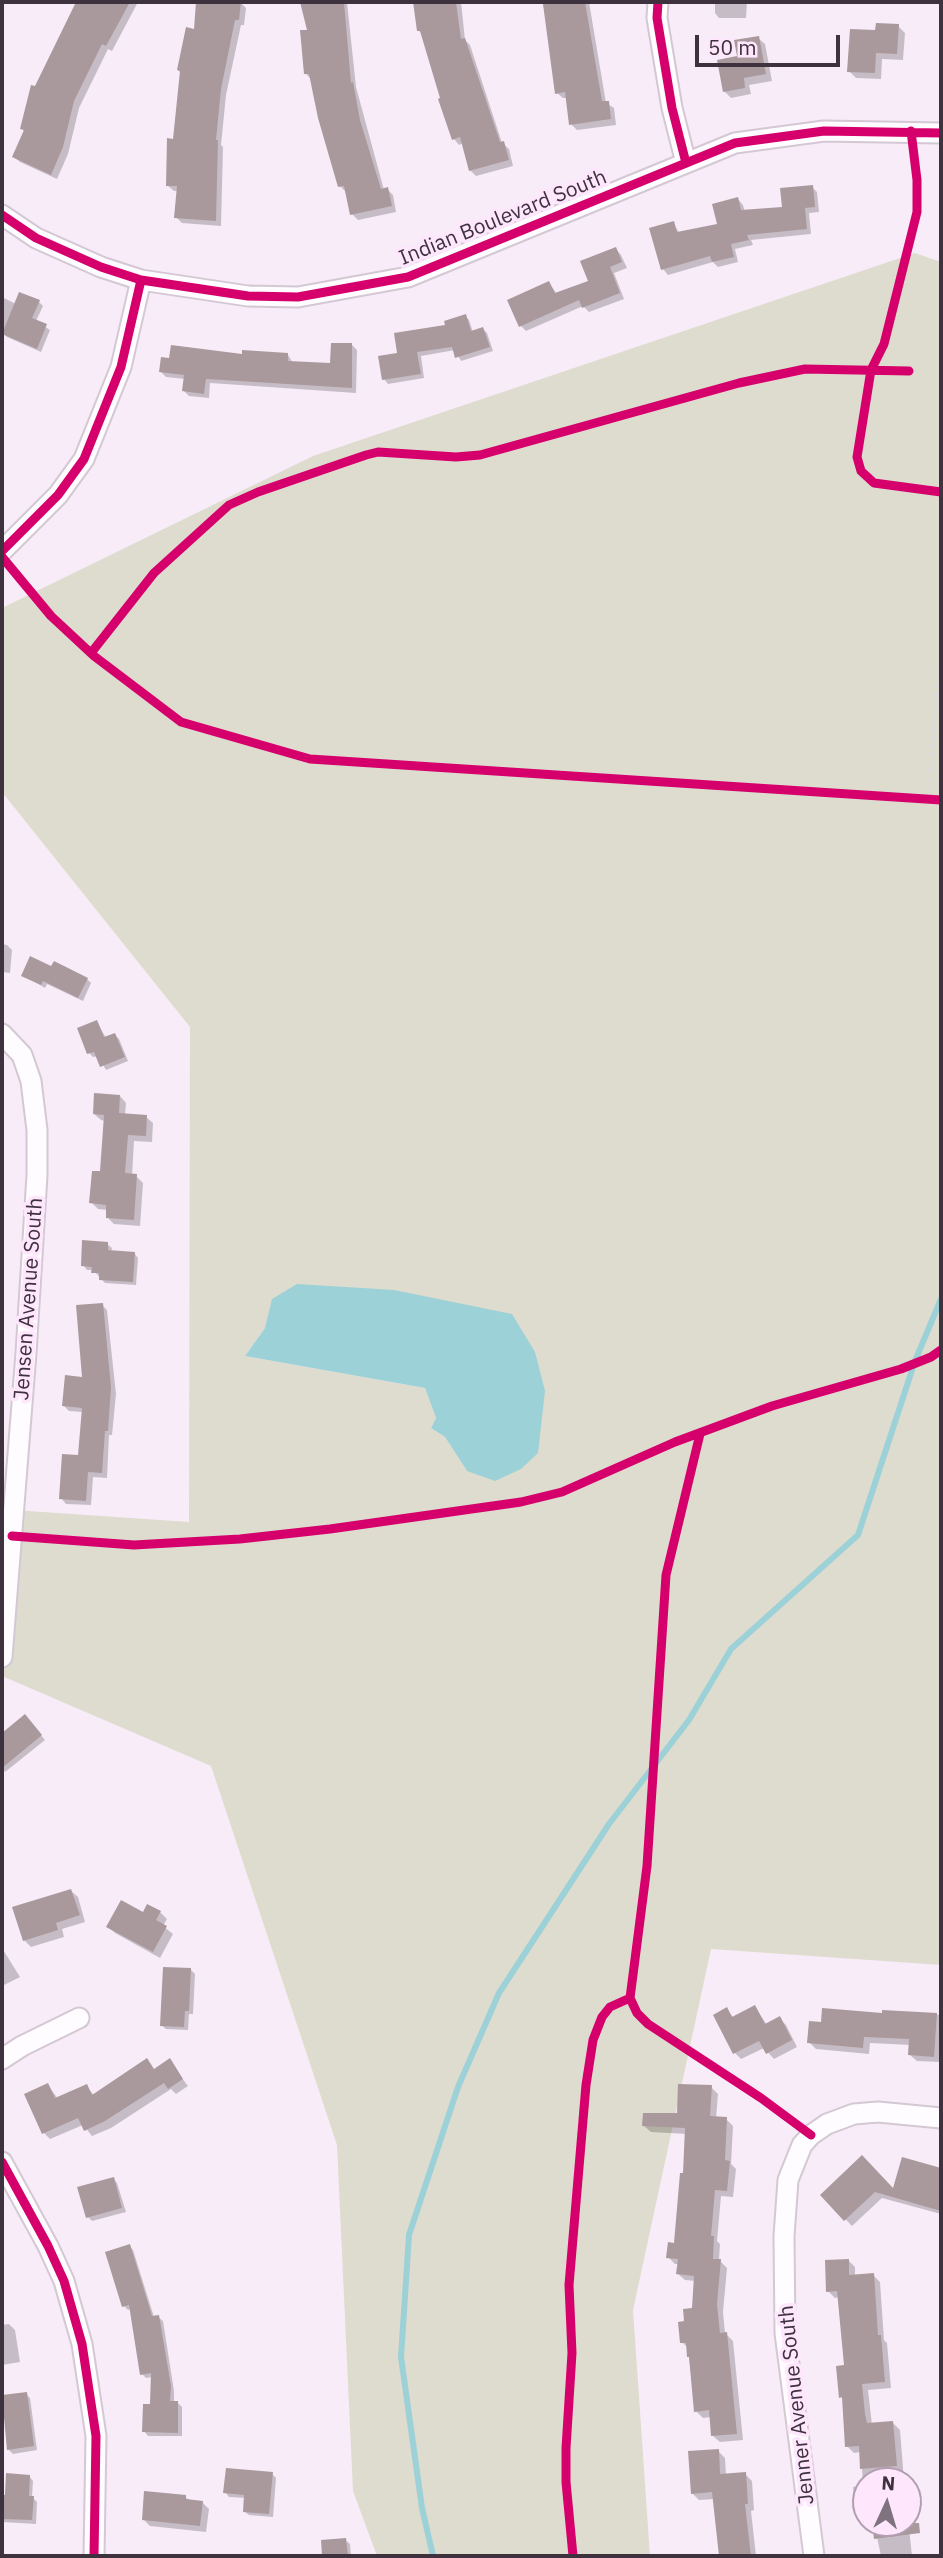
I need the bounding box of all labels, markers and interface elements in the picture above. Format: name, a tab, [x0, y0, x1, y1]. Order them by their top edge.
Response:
scale bar	[698, 21, 843, 65]
text: 50 m	[708, 33, 757, 61]
street label: Indian Boulevard South	[396, 165, 610, 271]
street label: Jensen Avenue South	[9, 1197, 49, 1401]
street label: Jenner Avenue South	[774, 2304, 820, 2506]
north arrow	[852, 2467, 922, 2537]
text: N	[881, 2471, 896, 2495]

